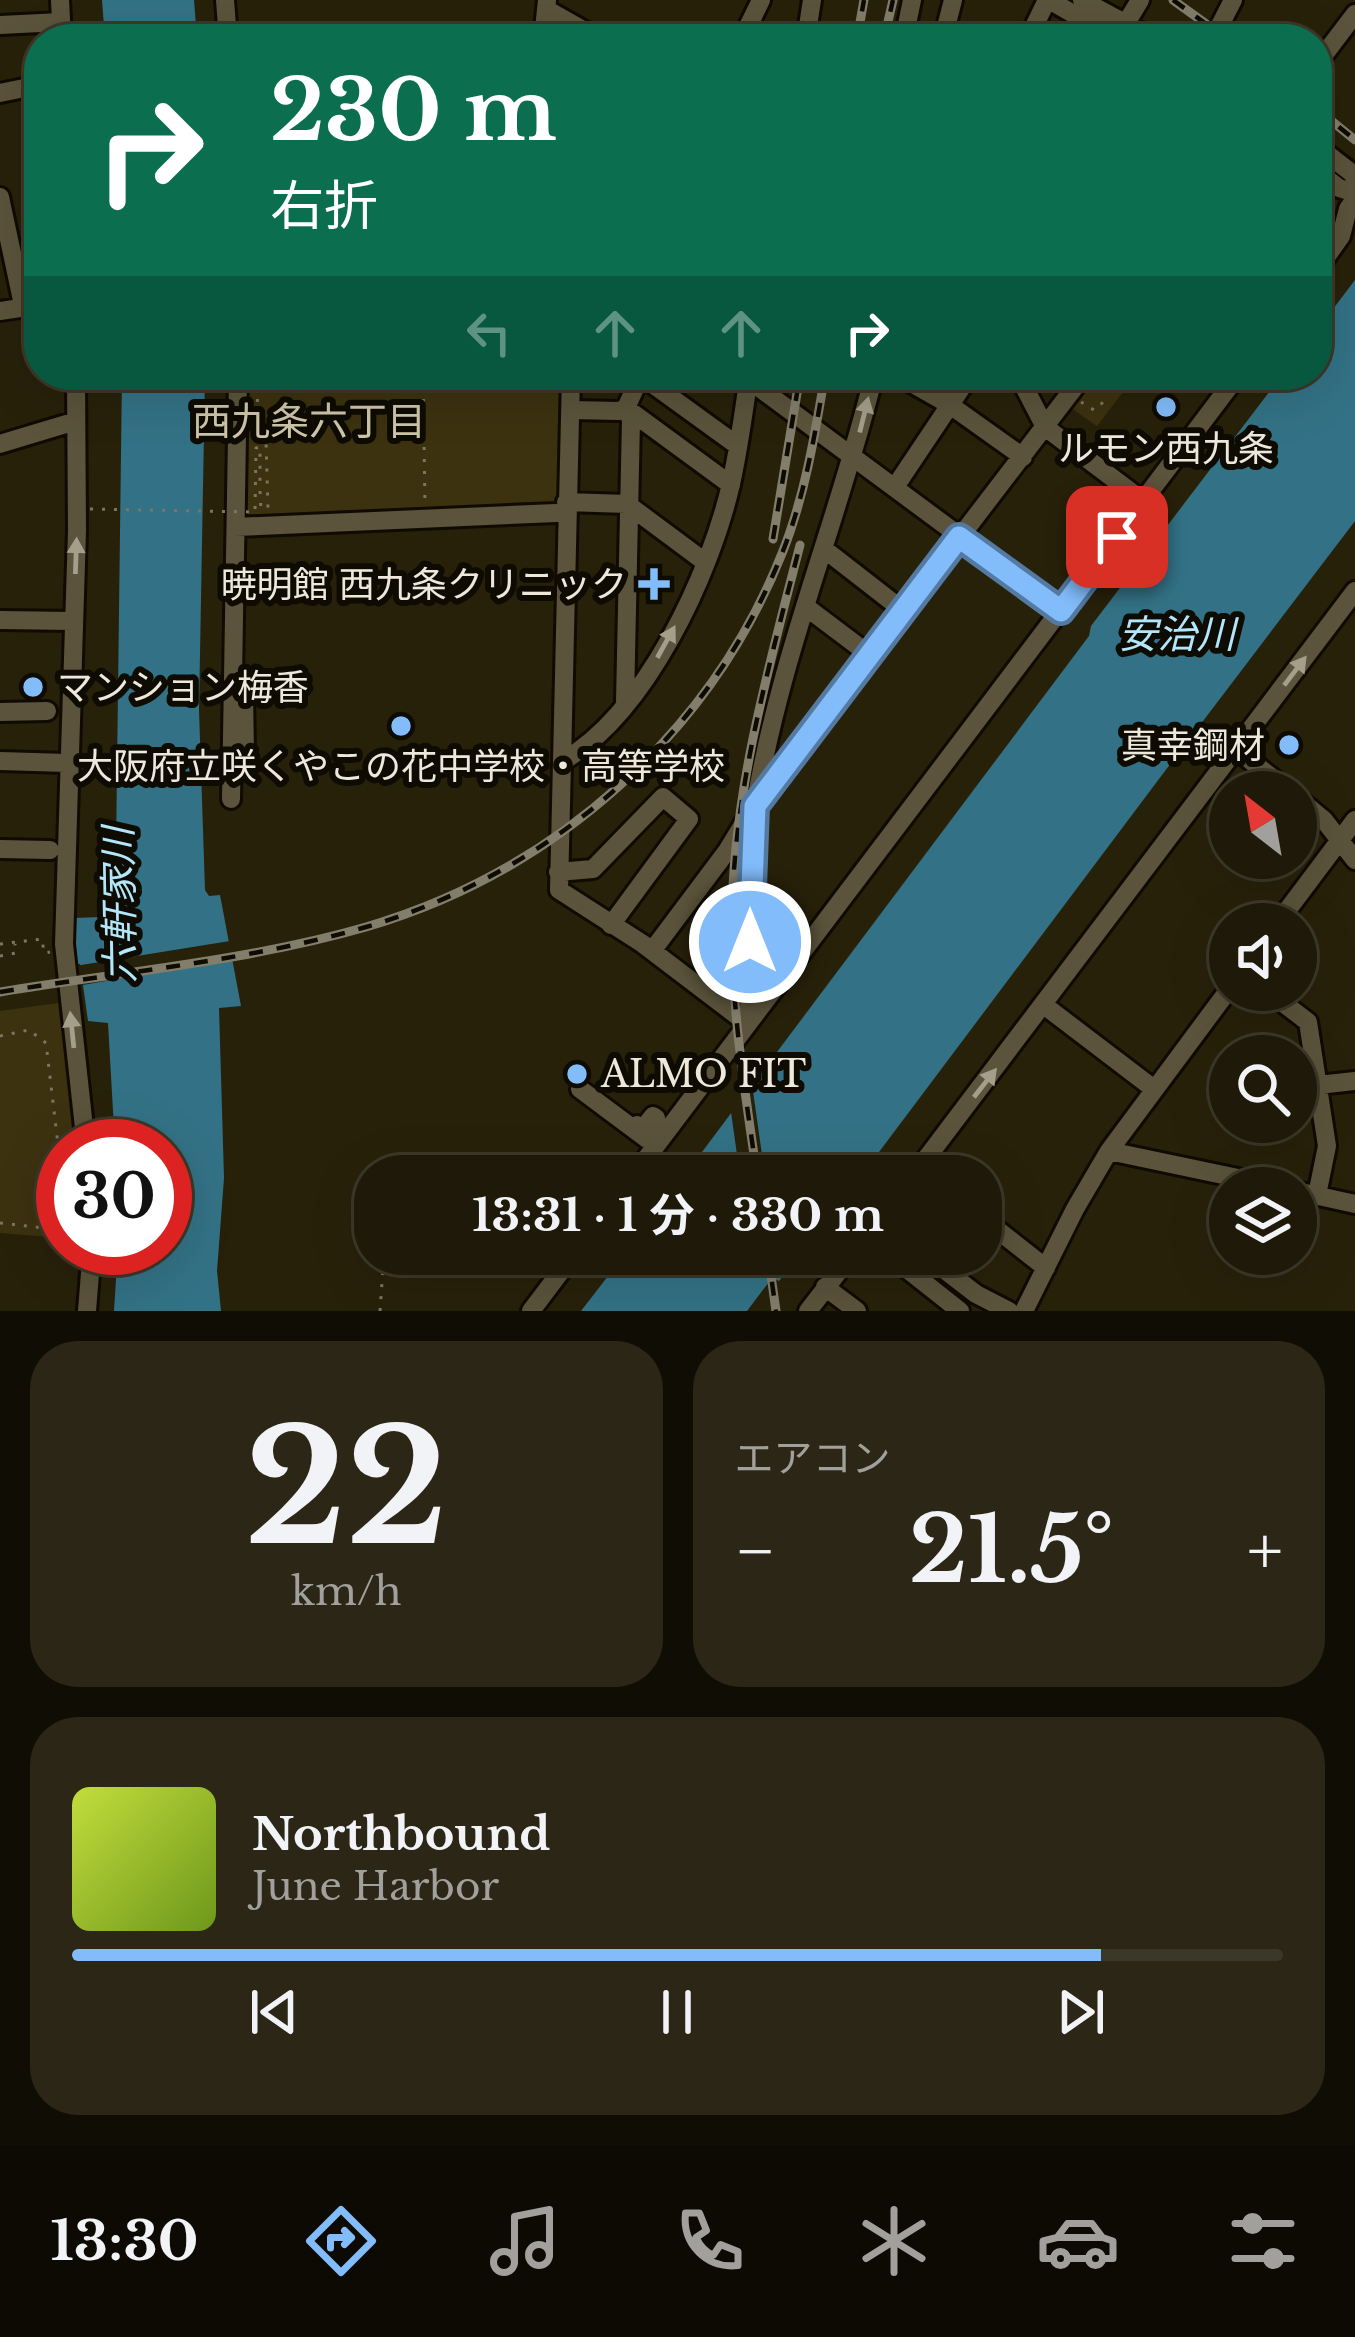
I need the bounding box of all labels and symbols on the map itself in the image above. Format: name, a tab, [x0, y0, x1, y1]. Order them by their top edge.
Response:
marker: ルモン西九条	[1153, 394, 1179, 420]
district label: 西九条六丁目	[192, 397, 426, 446]
one-way arrow	[855, 397, 874, 434]
place label: ルモン西九条	[1058, 426, 1274, 471]
pin	[1066, 486, 1168, 588]
one-way arrow	[66, 536, 85, 574]
place label: 暁明館 西九条クリニック	[221, 562, 627, 607]
marker: 暁明館 西九条クリニック	[638, 568, 670, 600]
water label: 安治川	[1118, 610, 1239, 659]
one-way arrow	[655, 625, 676, 659]
one-way arrow	[1282, 655, 1306, 687]
place label: マンション梅香	[57, 665, 309, 710]
marker: マンション梅香	[20, 674, 46, 700]
marker: 大阪府立咲くやこの花中学校・高等学校	[388, 713, 414, 739]
place label: 真幸鋼材	[1121, 723, 1265, 768]
marker: 真幸鋼材	[1276, 732, 1302, 758]
place label: 大阪府立咲くやこの花中学校・高等学校	[77, 744, 725, 789]
north arrow	[1209, 771, 1317, 879]
water label: 六軒家川	[94, 823, 145, 983]
position arrow	[687, 879, 813, 1005]
one-way arrow	[63, 1011, 82, 1048]
place label: ALMO FIT	[600, 1052, 806, 1097]
marker: ALMO FIT	[564, 1061, 590, 1087]
one-way arrow	[972, 1068, 996, 1099]
speed limit sign: 30	[36, 1119, 192, 1275]

